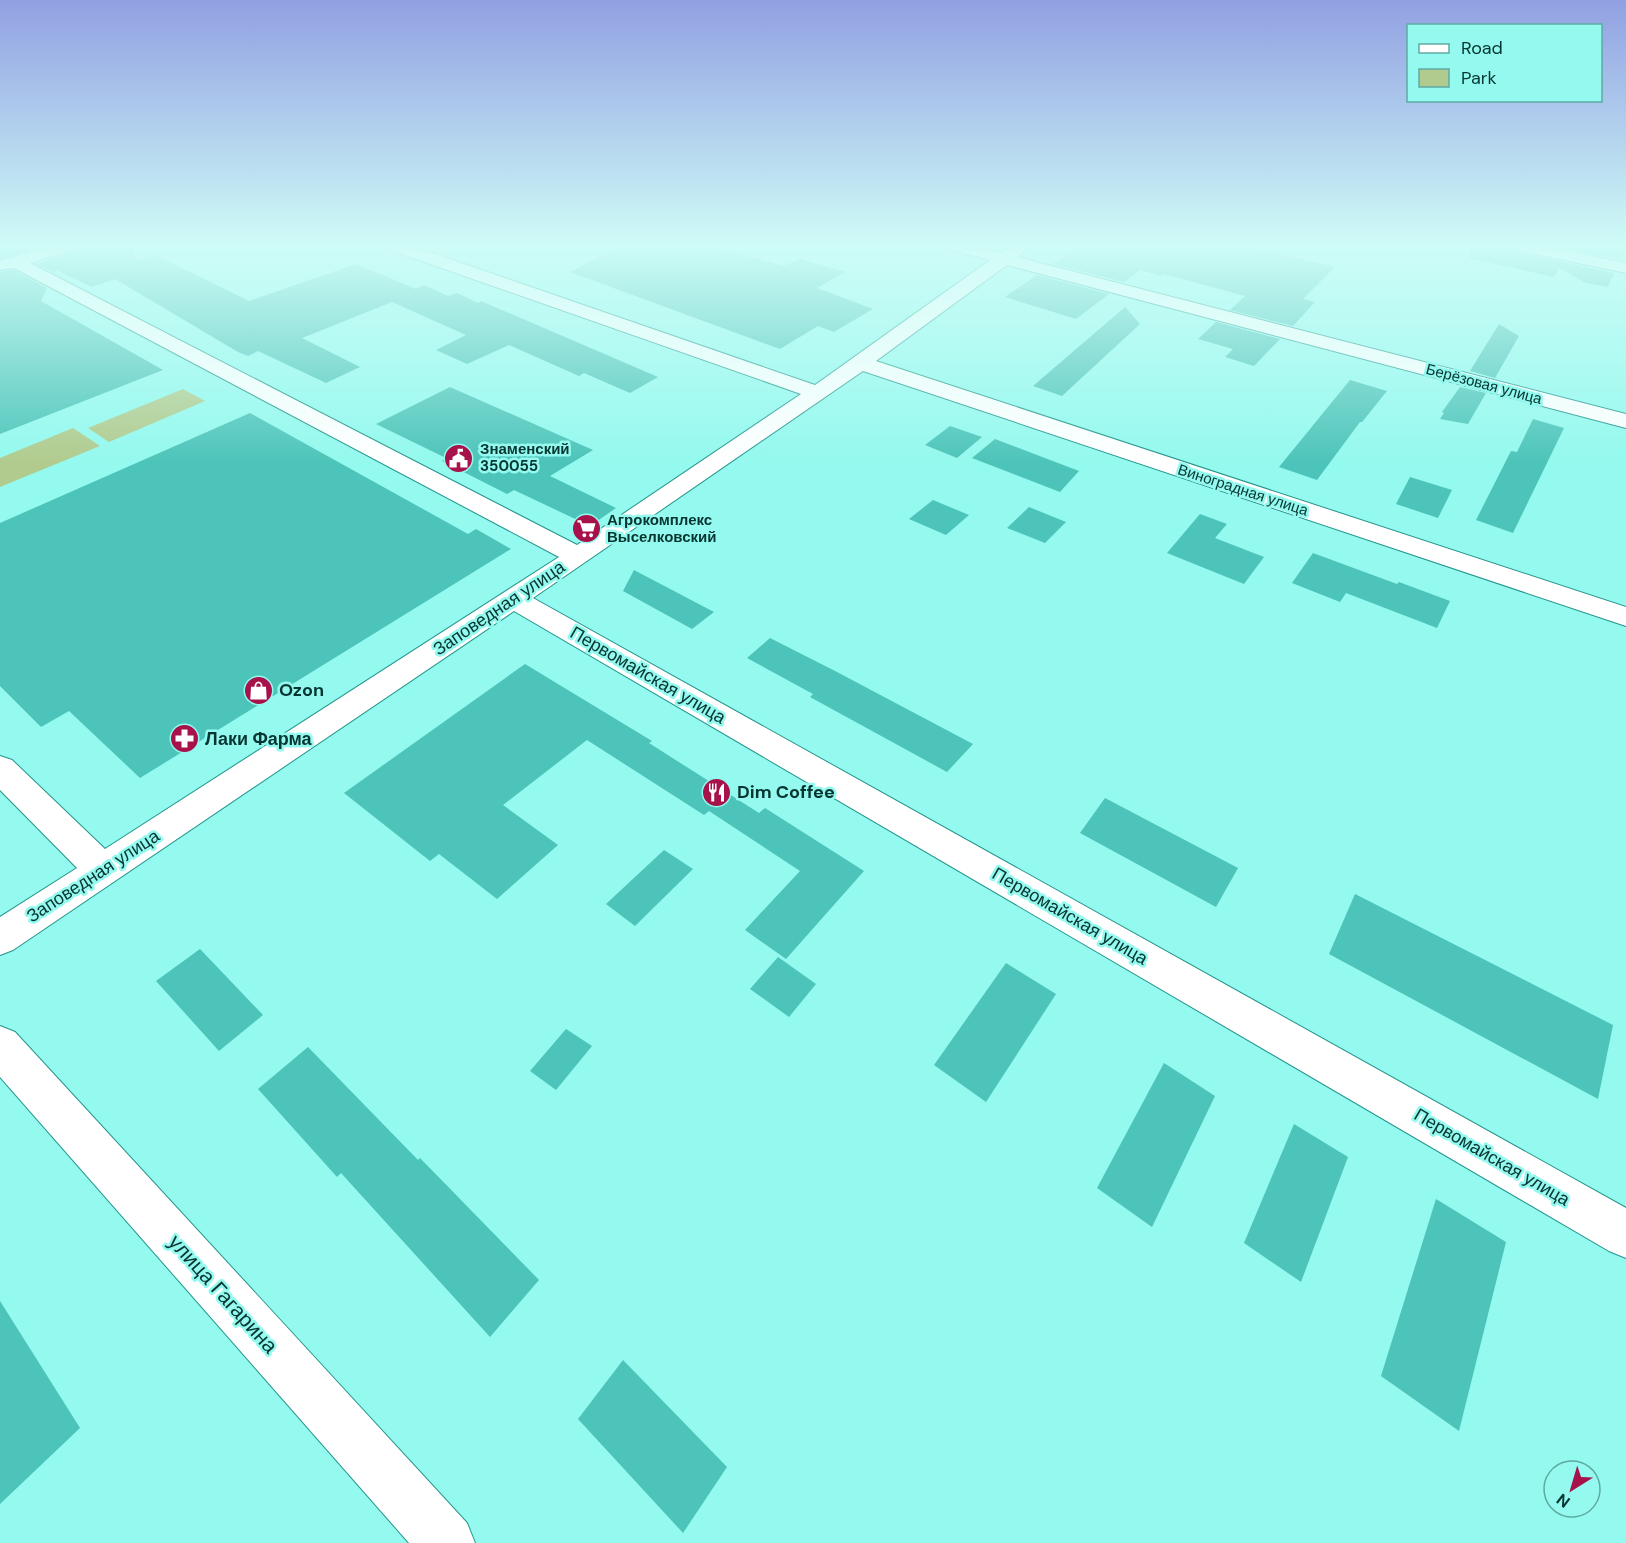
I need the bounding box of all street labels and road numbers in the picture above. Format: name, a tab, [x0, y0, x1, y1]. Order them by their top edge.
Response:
street label: Берёзовая улица	[1424, 359, 1545, 409]
street label: Виноградная улица	[1175, 459, 1311, 521]
street label: Заповедная улица	[428, 554, 570, 661]
street label: Первомайская улица	[566, 621, 731, 730]
street label: Заповедная улица	[22, 823, 165, 928]
street label: Первомайская улица	[988, 862, 1153, 971]
street label: Первомайская улица	[1410, 1103, 1575, 1212]
street label: улица Гагарина	[162, 1229, 284, 1360]

